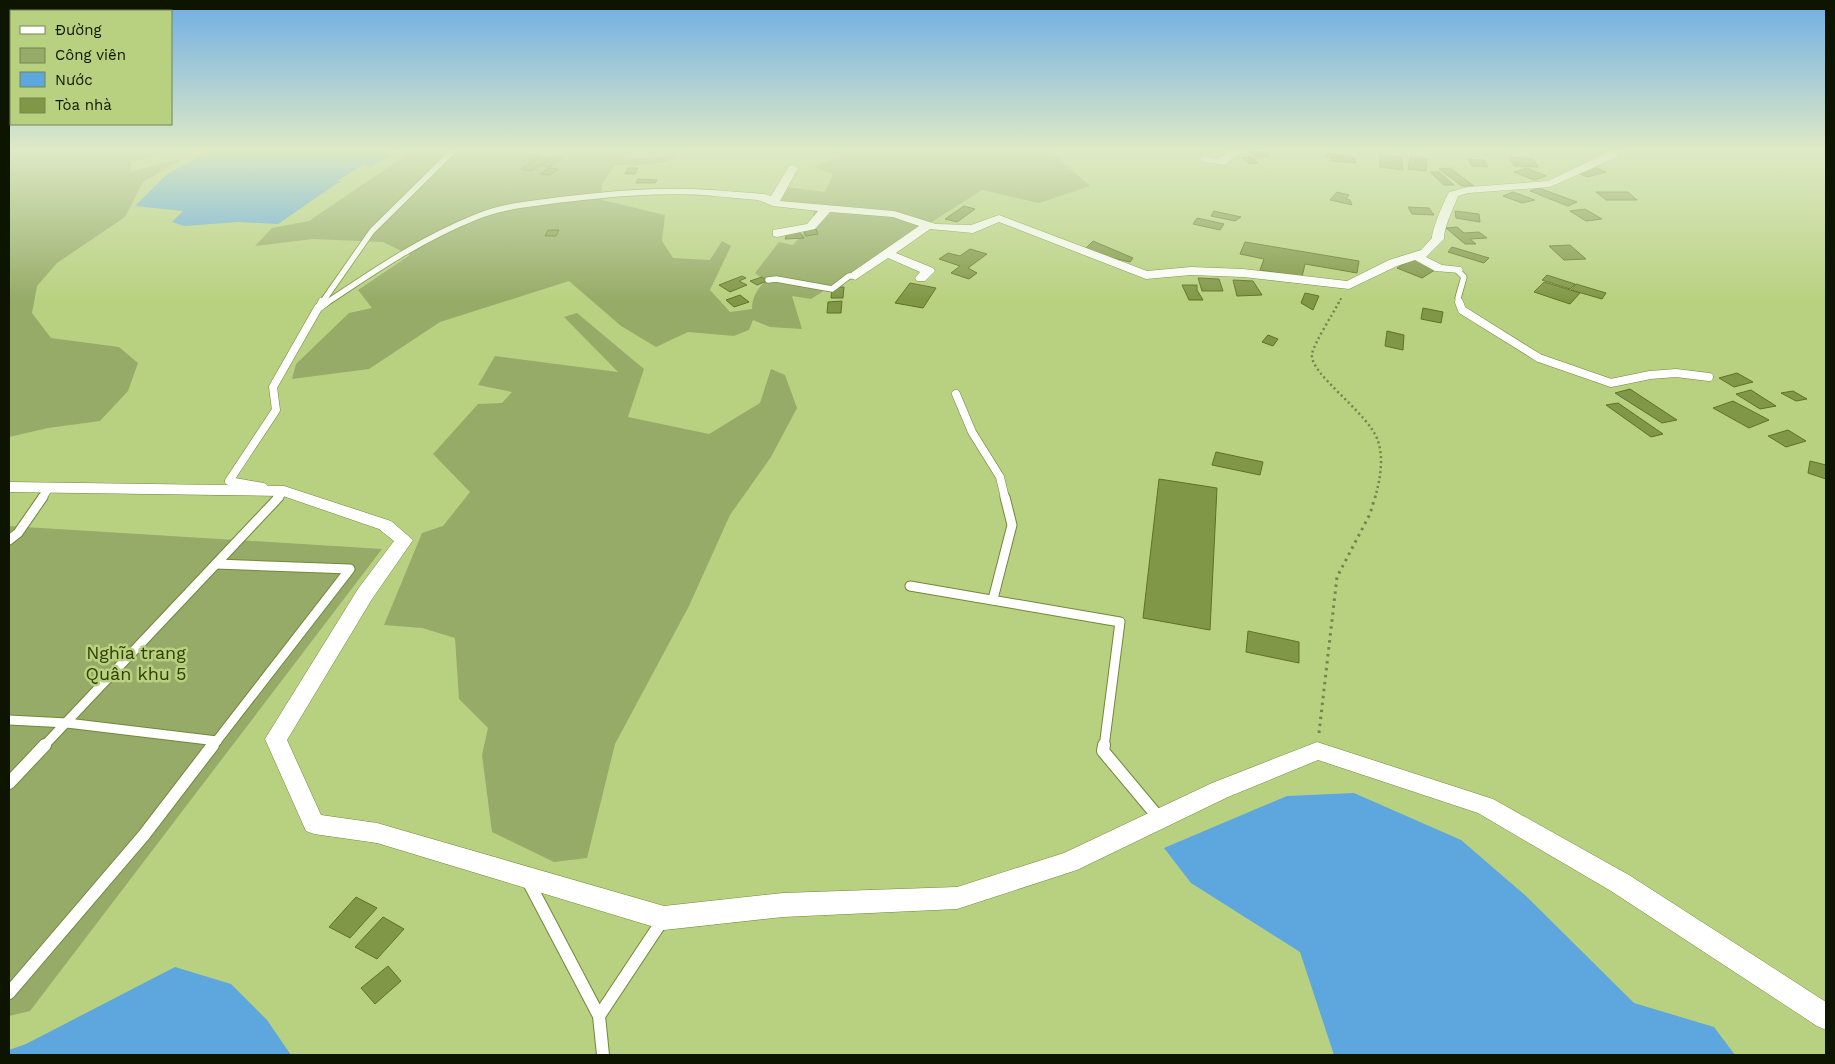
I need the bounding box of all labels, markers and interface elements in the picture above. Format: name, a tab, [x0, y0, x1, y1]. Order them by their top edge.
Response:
legend	[10, 10, 172, 125]
text: Đường	[55, 21, 102, 39]
text: Công viên	[55, 46, 126, 64]
text: Nước	[55, 71, 93, 89]
text: Tòa nhà	[55, 96, 112, 114]
park label: Nghĩa trang Quân khu 5	[85, 642, 187, 684]

